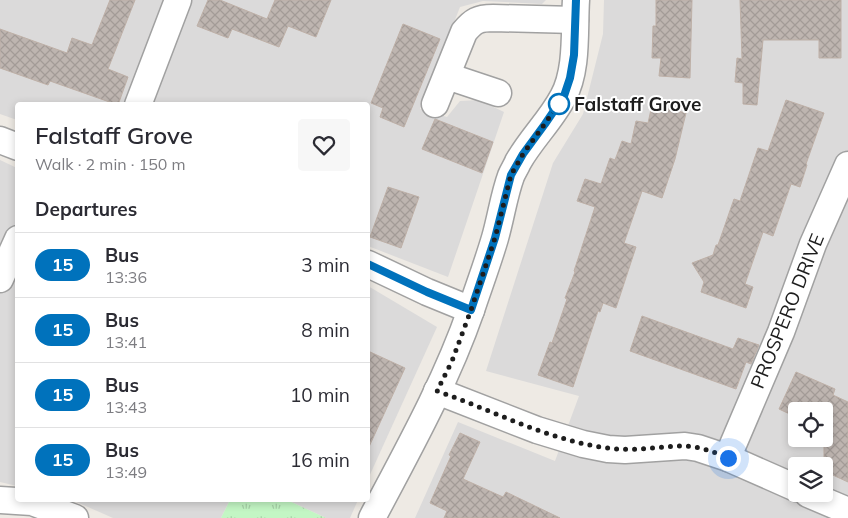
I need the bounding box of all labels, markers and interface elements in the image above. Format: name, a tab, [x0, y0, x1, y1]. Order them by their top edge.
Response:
place label: Falstaff Grove	[574, 92, 701, 116]
marker: Falstaff Grove	[548, 93, 570, 115]
button: heart	[298, 119, 350, 171]
text: Falstaff Grove	[35, 120, 193, 150]
text: Walk · 2 min · 150 m	[35, 154, 186, 174]
text: Departures	[35, 197, 137, 221]
street label: PROSPERO DRIVE	[745, 230, 829, 392]
text: Bus	[105, 243, 139, 267]
text: 15	[52, 253, 73, 276]
text: 3 min	[301, 253, 350, 277]
text: 13:36	[105, 267, 147, 287]
text: Bus	[105, 308, 139, 332]
text: 15	[52, 318, 73, 341]
text: 8 min	[301, 318, 350, 342]
text: 13:41	[105, 332, 147, 352]
text: Bus	[105, 373, 139, 397]
text: 15	[52, 383, 73, 406]
text: 10 min	[290, 383, 350, 407]
text: 13:43	[105, 397, 147, 417]
map controls	[788, 402, 833, 502]
button: locate	[788, 402, 833, 447]
text: Bus	[105, 438, 139, 462]
your location	[716, 446, 741, 471]
text: 15	[52, 448, 73, 471]
text: 16 min	[290, 448, 350, 472]
button: layers	[788, 457, 833, 502]
text: 13:49	[105, 462, 147, 482]

